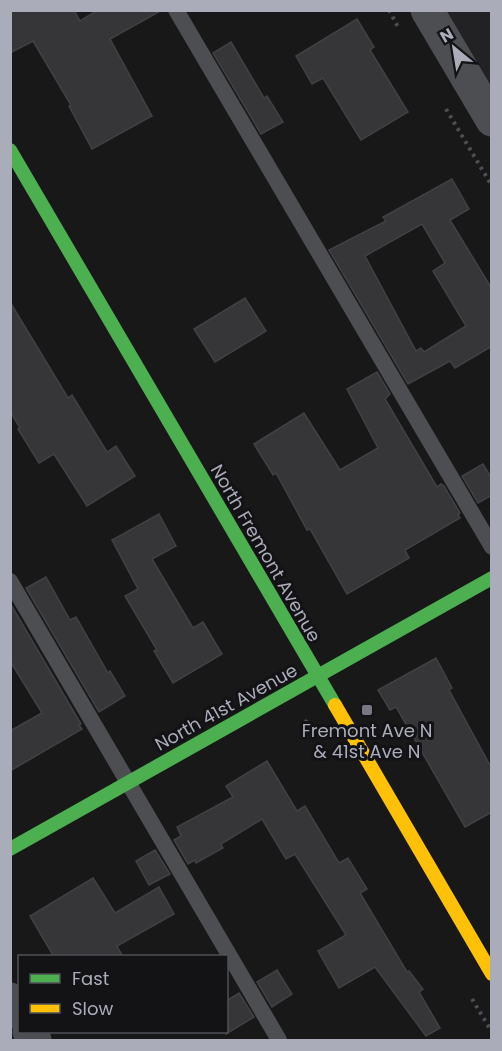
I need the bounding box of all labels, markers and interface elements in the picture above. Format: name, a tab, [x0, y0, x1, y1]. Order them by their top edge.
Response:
north arrow	[424, 18, 484, 78]
text: N	[436, 22, 458, 48]
street label: North Fremont Avenue	[205, 460, 327, 646]
street label: North 41st Avenue	[150, 657, 302, 757]
marker: Fremont Ave N & 41st Ave N	[360, 703, 374, 717]
place label: Fremont Ave N & 41st Ave N	[302, 718, 432, 764]
legend	[18, 955, 228, 1033]
text: Fast	[72, 966, 109, 991]
text: Slow	[72, 996, 114, 1021]

